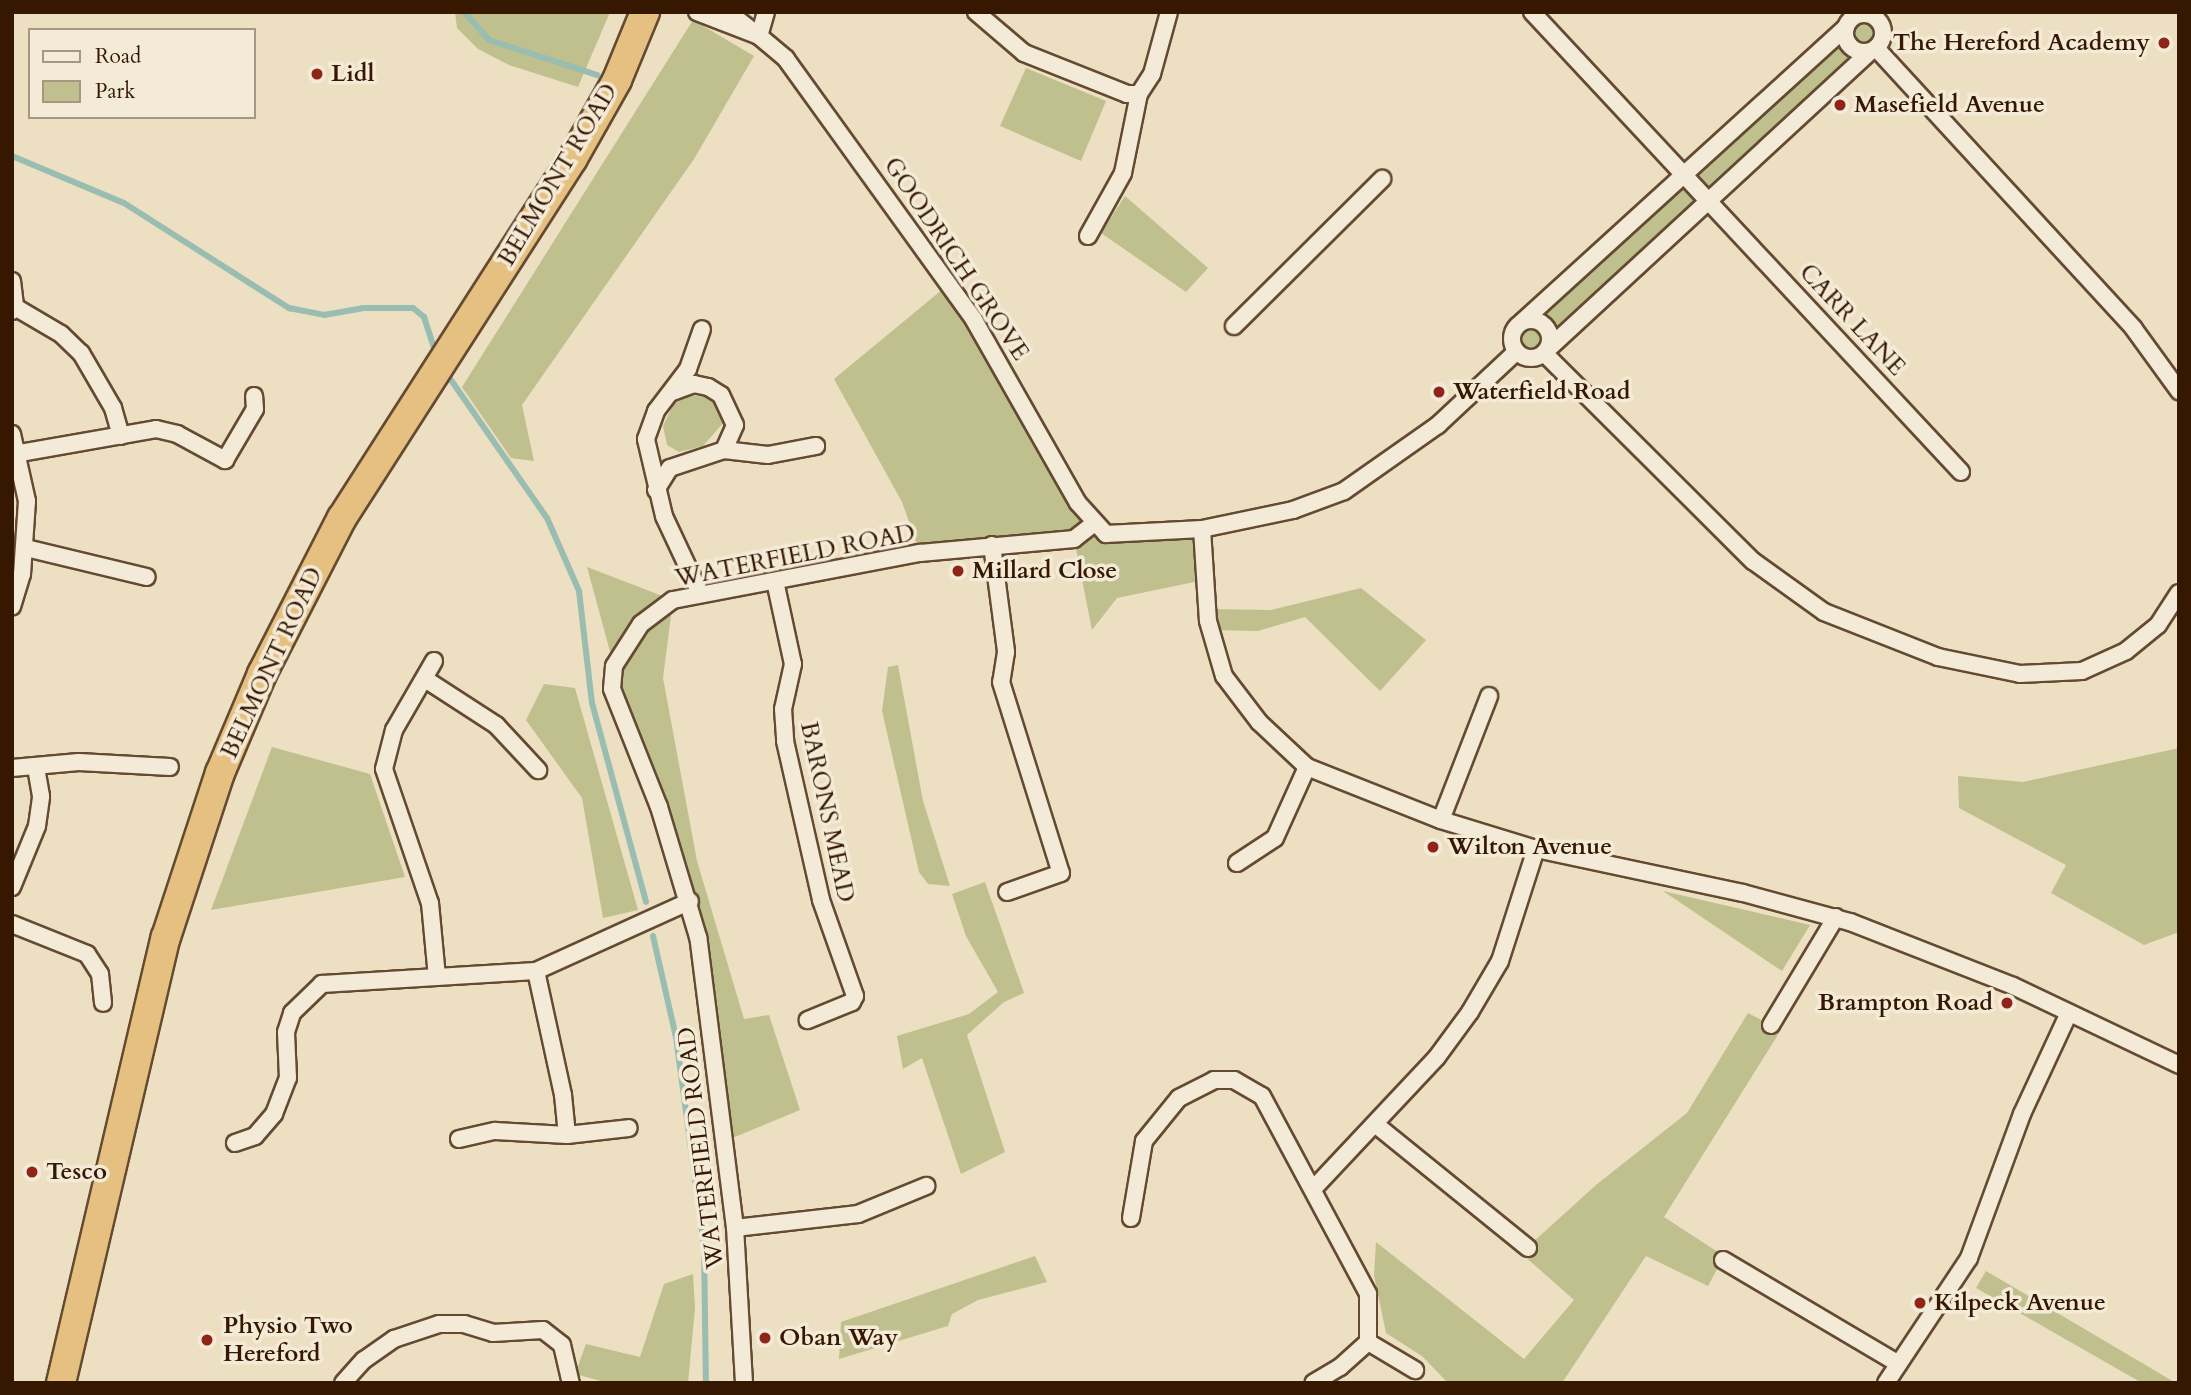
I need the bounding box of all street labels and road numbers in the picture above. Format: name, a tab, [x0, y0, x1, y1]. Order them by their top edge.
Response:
street label: BELMONT ROAD	[492, 79, 624, 271]
street label: GOODRICH GROVE	[877, 152, 1035, 366]
street label: CARR LANE	[1793, 258, 1911, 382]
street label: WATERFIELD ROAD	[673, 519, 917, 593]
street label: BELMONT ROAD	[215, 563, 329, 763]
street label: BARONS MEAD	[794, 719, 860, 905]
street label: WATERFIELD ROAD	[672, 1025, 730, 1271]

